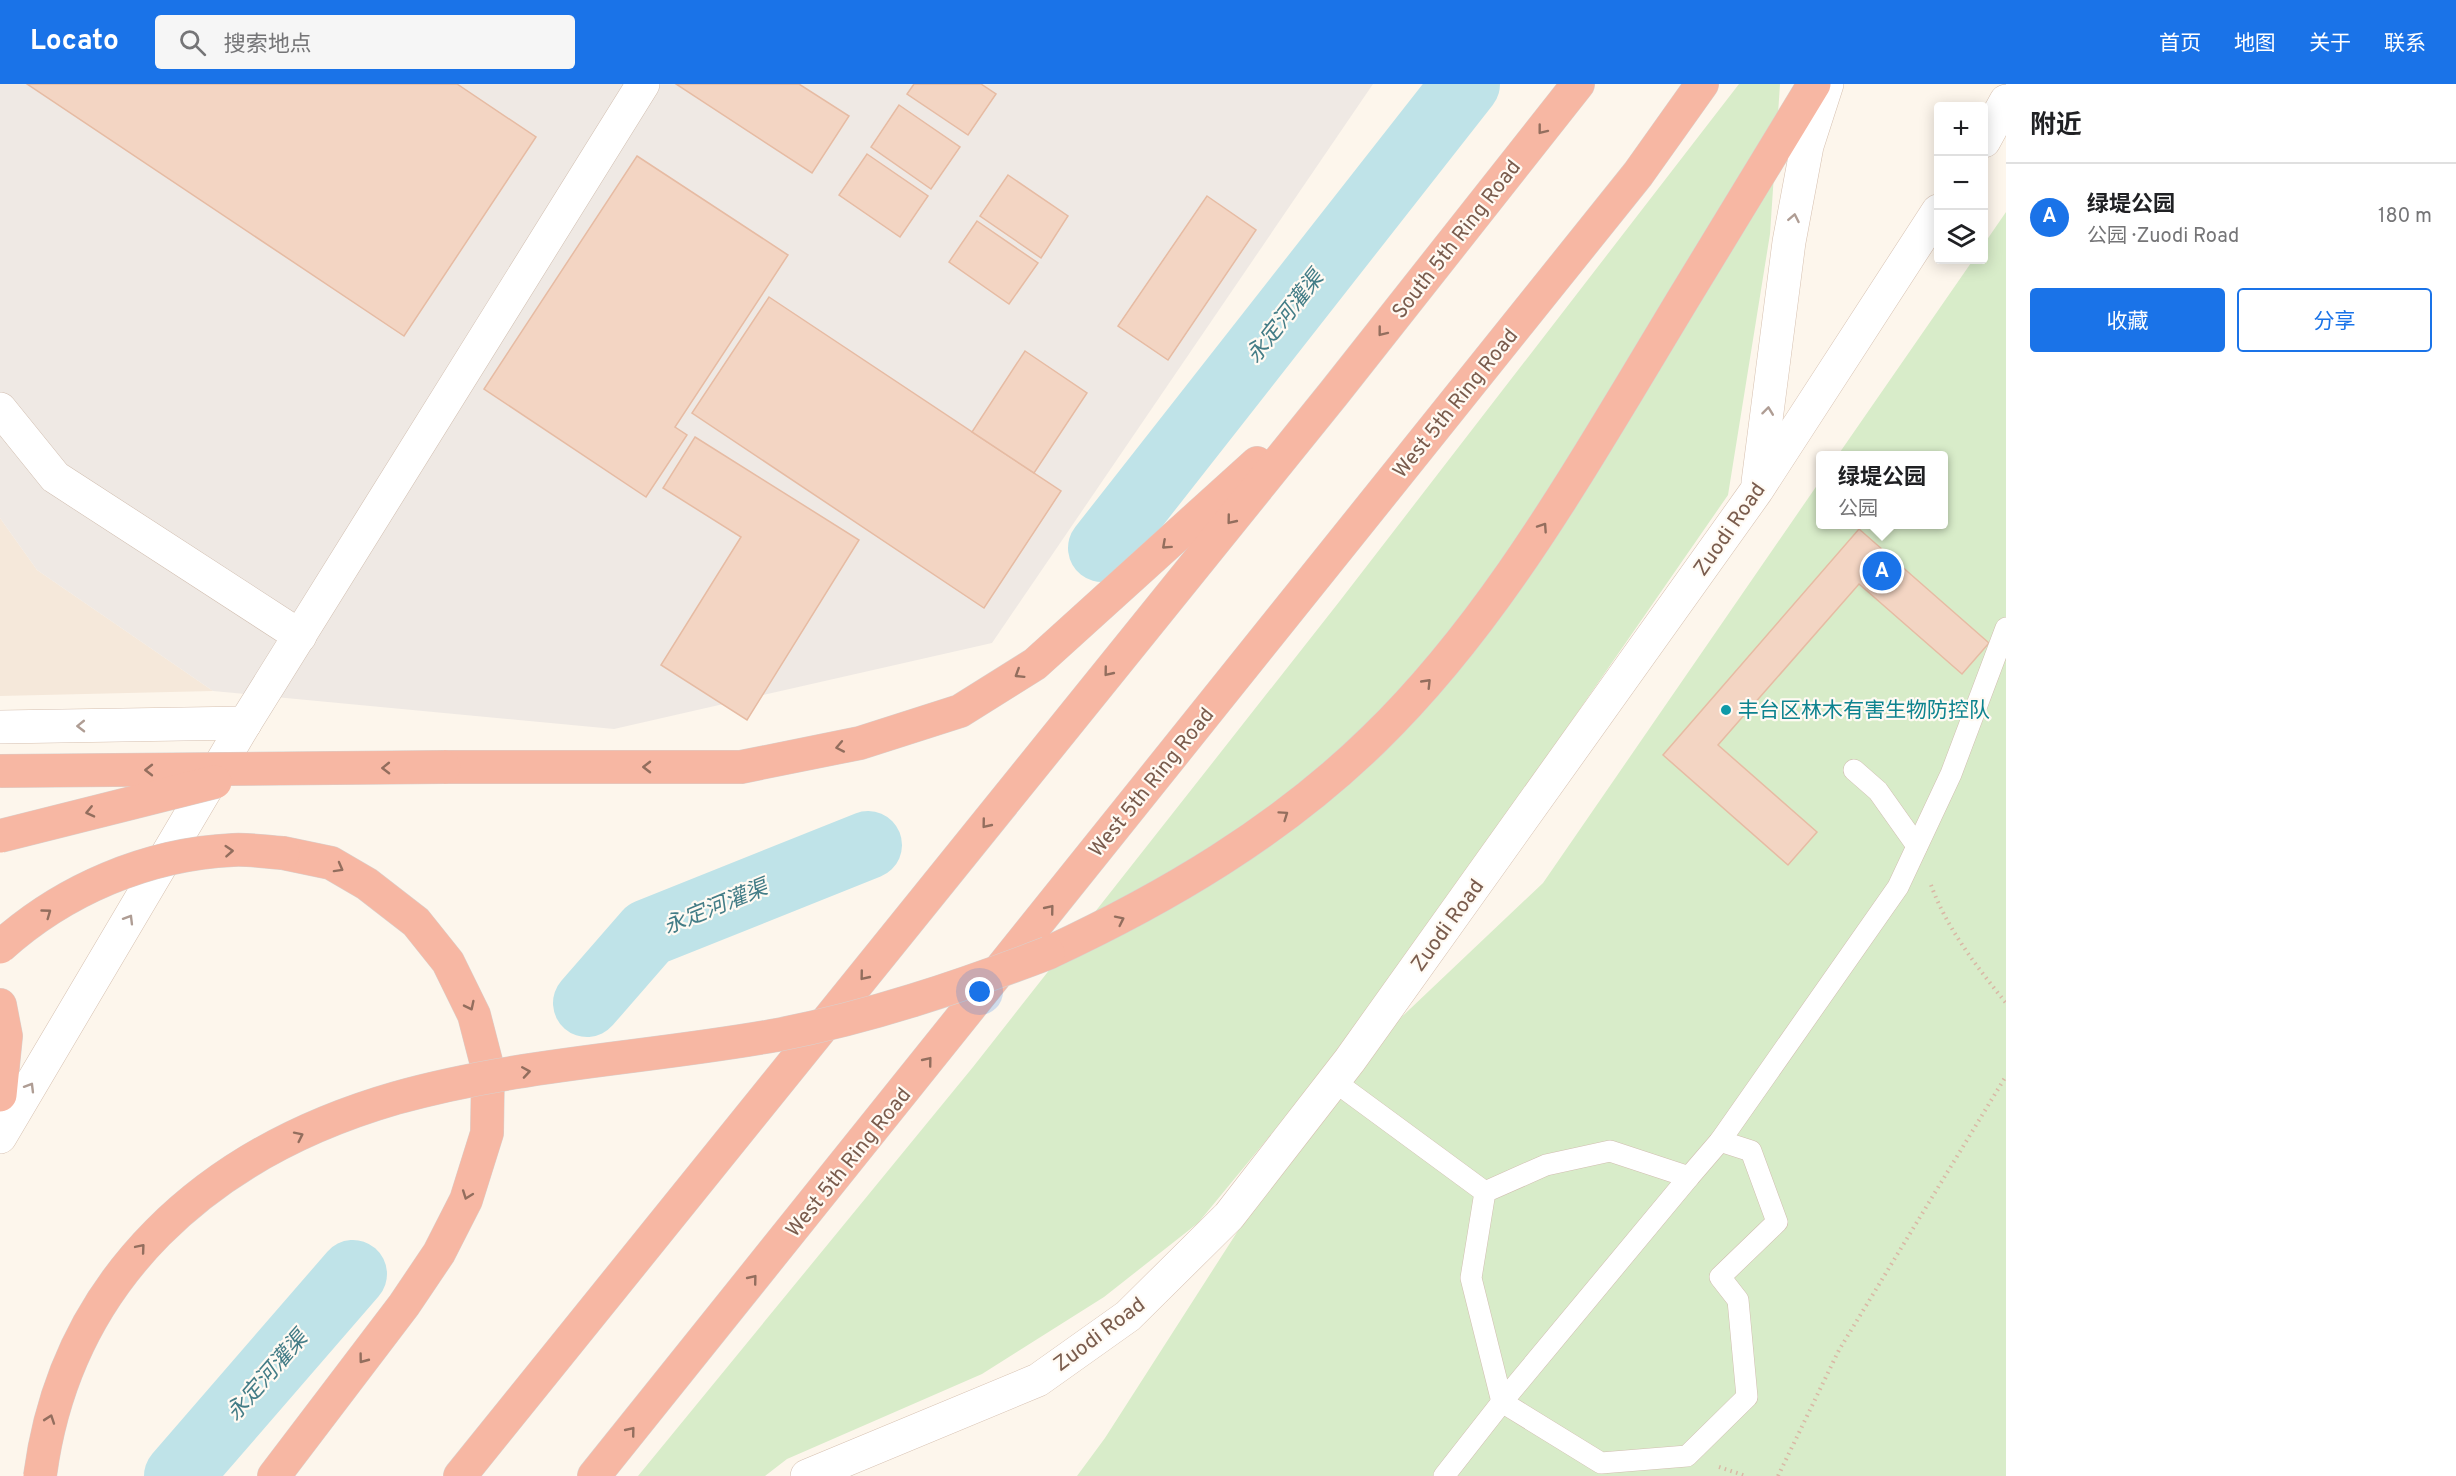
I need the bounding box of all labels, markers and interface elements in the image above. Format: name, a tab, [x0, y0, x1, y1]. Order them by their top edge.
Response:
search box	[155, 15, 575, 69]
text: Locato	[30, 24, 119, 60]
icon: search	[176, 26, 209, 59]
text: 首页	[2159, 31, 2201, 58]
text: 地图	[2234, 31, 2276, 58]
text: 关于	[2309, 31, 2351, 58]
text: 联系	[2384, 31, 2426, 58]
text: 搜索地点	[224, 32, 312, 59]
map controls	[1934, 102, 1988, 264]
button: +	[1934, 102, 1988, 156]
text: 附近	[2030, 110, 2082, 143]
one-way arrow	[1538, 123, 1549, 134]
street label: South 5th Ring Road	[1387, 155, 1528, 325]
button: −	[1934, 156, 1988, 210]
text: 绿堤公园	[2087, 192, 2175, 219]
text: A	[2042, 204, 2057, 230]
text: 180 m	[2378, 204, 2432, 230]
button: layers	[1934, 210, 1988, 264]
one-way arrow	[1787, 213, 1799, 222]
text: 公园 · Zuodi Road	[2087, 224, 2239, 250]
water label: 永定河灌渠	[1241, 264, 1332, 369]
button: 收藏	[2030, 288, 2225, 352]
button: 分享	[2237, 288, 2432, 352]
street label: West 5th Ring Road	[1387, 324, 1525, 484]
one-way arrow	[1378, 325, 1389, 336]
one-way arrow	[1761, 406, 1773, 415]
popup	[1816, 451, 1948, 529]
text: 绿堤公园	[1838, 465, 1926, 492]
street label: Zuodi Road	[1688, 478, 1772, 582]
text: 公园	[1838, 497, 1878, 523]
one-way arrow	[1227, 514, 1238, 525]
one-way arrow	[1535, 522, 1546, 533]
one-way arrow	[1162, 538, 1172, 549]
pin: A	[1862, 548, 1902, 594]
one-way arrow	[1105, 665, 1116, 676]
one-way arrow	[1015, 666, 1025, 678]
one-way arrow	[1420, 680, 1431, 690]
place label: 丰台区林木有害生物防控队	[1738, 698, 1990, 725]
street label: West 5th Ring Road	[1083, 703, 1221, 863]
marker: 丰台区林木有害生物防控队	[1719, 703, 1733, 717]
one-way arrow	[77, 719, 86, 732]
one-way arrow	[836, 740, 846, 753]
one-way arrow	[643, 761, 652, 773]
one-way arrow	[381, 762, 390, 774]
one-way arrow	[144, 764, 153, 776]
one-way arrow	[85, 804, 95, 817]
one-way arrow	[1277, 811, 1288, 822]
one-way arrow	[982, 817, 993, 828]
one-way arrow	[224, 844, 233, 857]
one-way arrow	[333, 861, 343, 872]
water label: 永定河灌渠	[660, 874, 775, 941]
street label: Zuodi Road	[1406, 874, 1491, 978]
one-way arrow	[1042, 905, 1053, 916]
one-way arrow	[40, 909, 51, 920]
one-way arrow	[122, 915, 133, 925]
one-way arrow	[1113, 915, 1124, 927]
one-way arrow	[860, 969, 871, 980]
your location	[965, 977, 994, 1006]
one-way arrow	[463, 1000, 475, 1011]
one-way arrow	[921, 1057, 932, 1068]
one-way arrow	[521, 1067, 530, 1079]
one-way arrow	[22, 1083, 34, 1093]
street label: West 5th Ring Road	[780, 1083, 918, 1243]
one-way arrow	[292, 1131, 303, 1143]
one-way arrow	[461, 1189, 474, 1200]
one-way arrow	[134, 1244, 145, 1255]
one-way arrow	[746, 1275, 757, 1286]
street label: Zuodi Road	[1049, 1292, 1151, 1378]
water label: 永定河灌渠	[222, 1324, 316, 1427]
one-way arrow	[359, 1353, 370, 1364]
one-way arrow	[43, 1414, 56, 1425]
one-way arrow	[623, 1426, 634, 1437]

